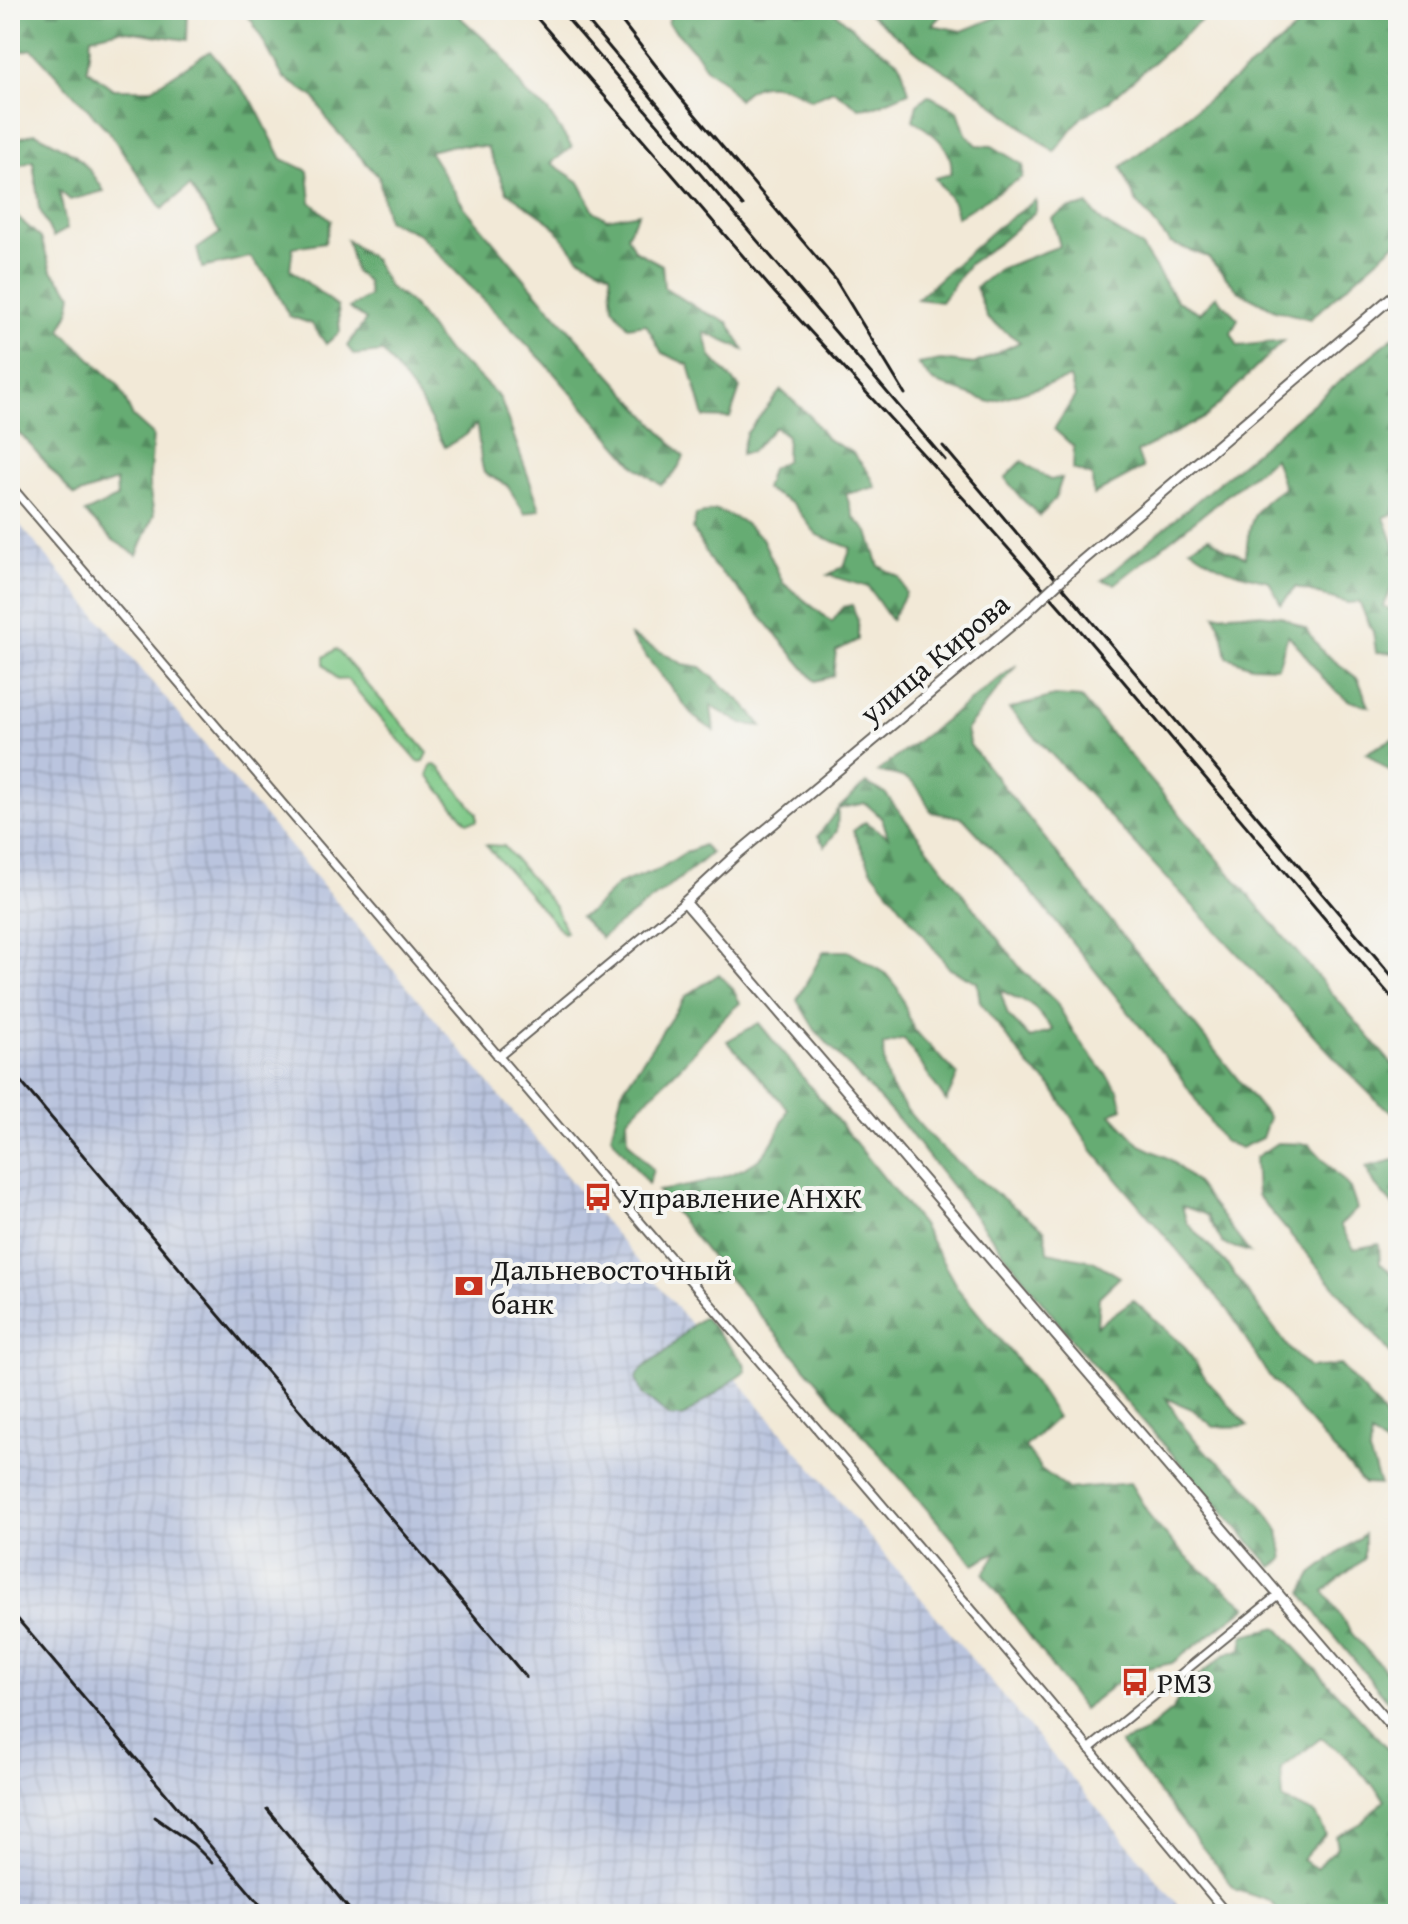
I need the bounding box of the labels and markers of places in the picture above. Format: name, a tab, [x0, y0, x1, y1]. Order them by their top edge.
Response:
place label: Управление АНХК	[620, 1175, 863, 1219]
bus stop icon: Управление АНХК	[583, 1182, 613, 1212]
place label: Дальневосточный банк	[490, 1247, 732, 1325]
bank icon: Дальневосточный банк	[454, 1271, 484, 1301]
place label: РМЗ	[1157, 1660, 1212, 1704]
bus stop icon: РМЗ	[1120, 1667, 1150, 1697]

